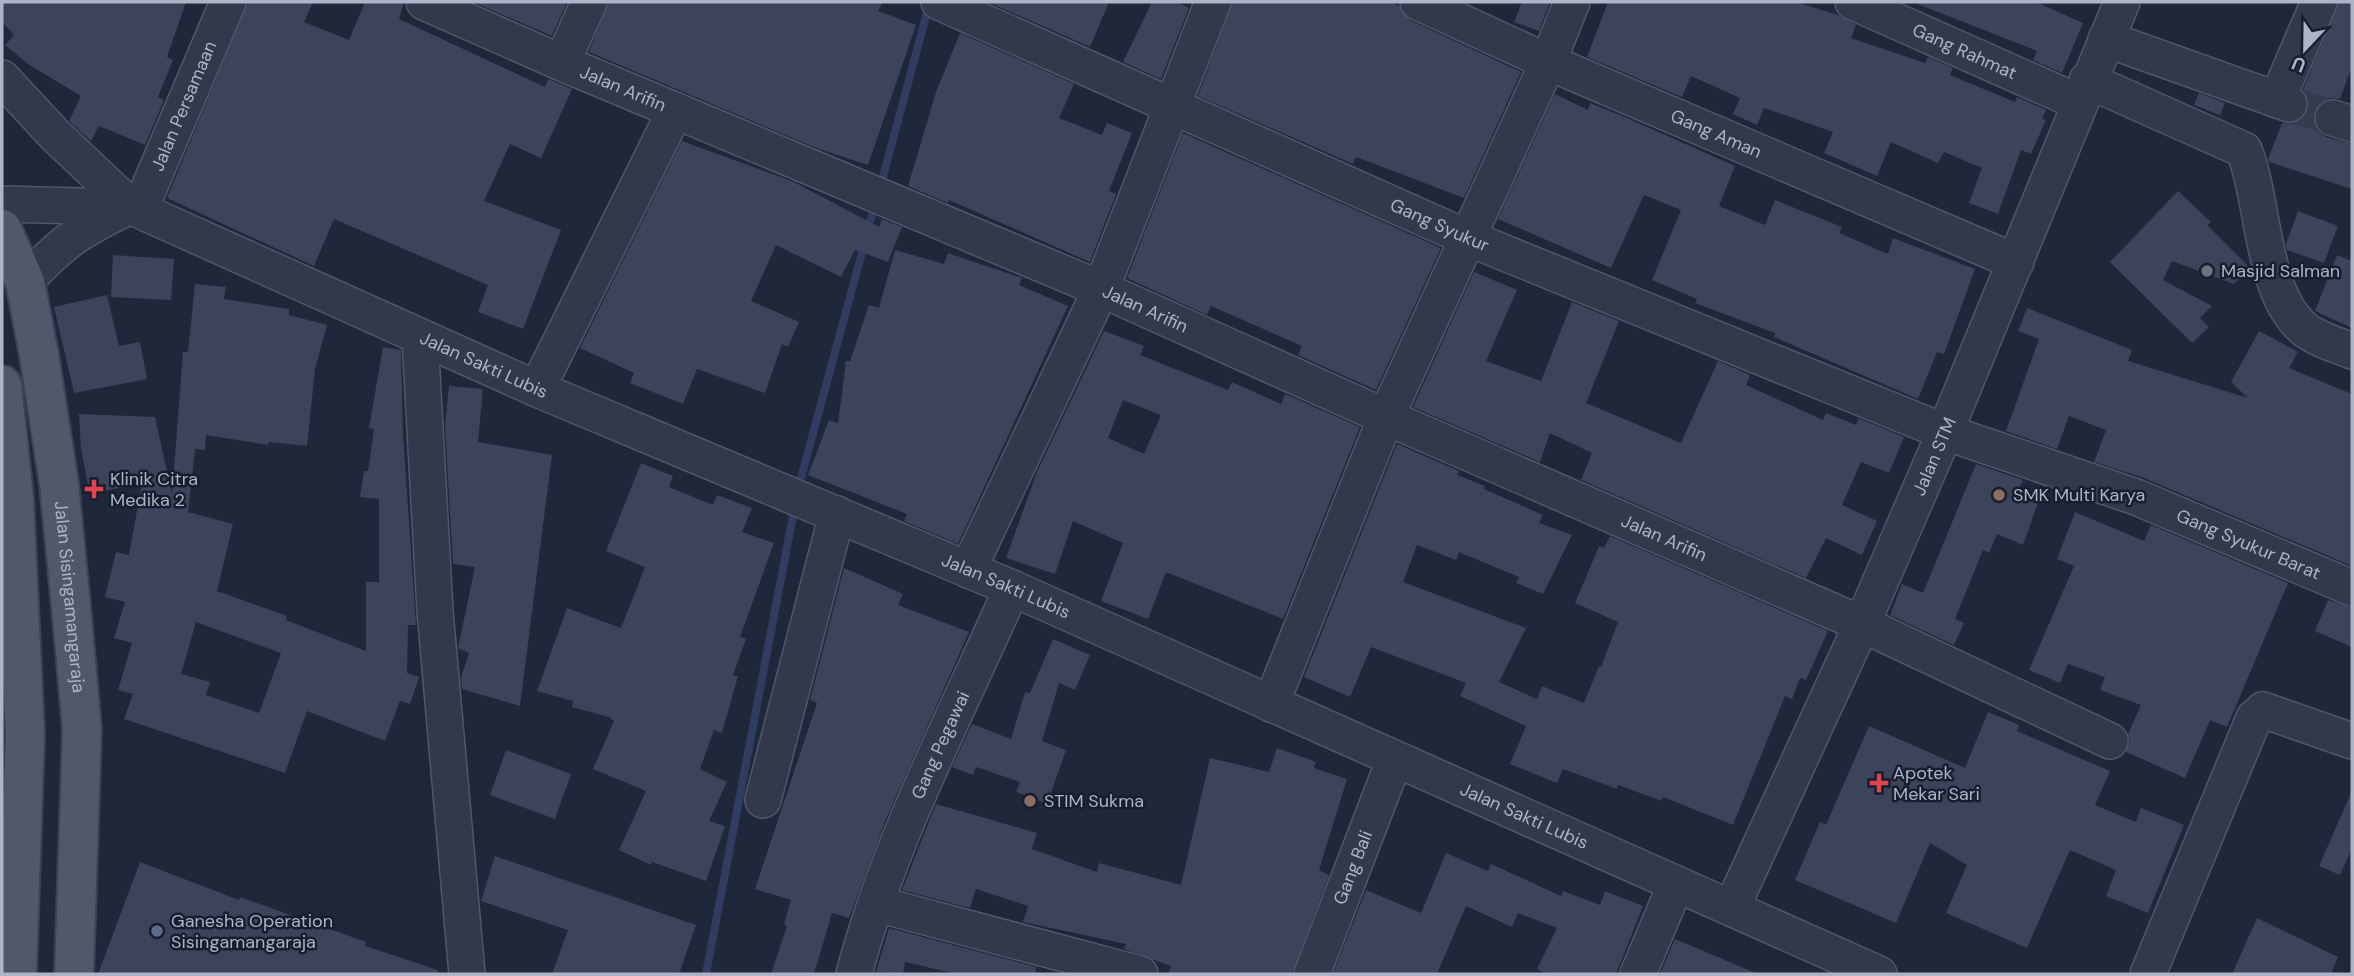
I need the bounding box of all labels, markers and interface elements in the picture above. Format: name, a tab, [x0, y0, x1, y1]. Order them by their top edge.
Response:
north arrow	[2270, 14, 2340, 84]
street label: Gang Rahmat	[1908, 18, 2020, 85]
street label: Jalan Persamaan	[145, 37, 222, 175]
text: U	[2288, 50, 2310, 78]
street label: Jalan Arifin	[576, 60, 670, 117]
street label: Gang Aman	[1667, 104, 1765, 164]
street label: Gang Syukur	[1386, 193, 1493, 257]
place label: Masjid Salman	[2221, 259, 2340, 283]
marker: Masjid Salman	[2199, 263, 2215, 279]
street label: Jalan Arifin	[1099, 279, 1192, 339]
street label: Jalan Sakti Lubis	[416, 326, 551, 404]
street label: Jalan STM	[1907, 414, 1962, 499]
place label: Klinik Citra Medika 2	[110, 467, 198, 512]
marker: Klinik Citra Medika 2	[84, 479, 104, 499]
place label: SMK Multi Karya	[2013, 483, 2145, 507]
marker: SMK Multi Karya	[1991, 487, 2007, 503]
street label: Jalan Sisingamangaraja	[49, 500, 91, 694]
street label: Gang Syukur Barat	[2173, 503, 2324, 585]
street label: Jalan Arifin	[1617, 509, 1711, 567]
street label: Jalan Sakti Lubis	[938, 548, 1074, 624]
street label: Gang Pegawai	[906, 687, 975, 803]
place label: Apotek Mekar Sari	[1893, 761, 1980, 806]
marker: Apotek Mekar Sari	[1871, 775, 1887, 791]
street label: Jalan Sakti Lubis	[1456, 777, 1592, 855]
place label: STIM Sukma	[1044, 789, 1144, 813]
marker: STIM Sukma	[1022, 793, 1038, 809]
street label: Gang Bali	[1328, 827, 1378, 908]
place label: Ganesha Operation Sisingamangaraja	[171, 909, 333, 954]
marker: Ganesha Operation Sisingamangaraja	[149, 923, 165, 939]

